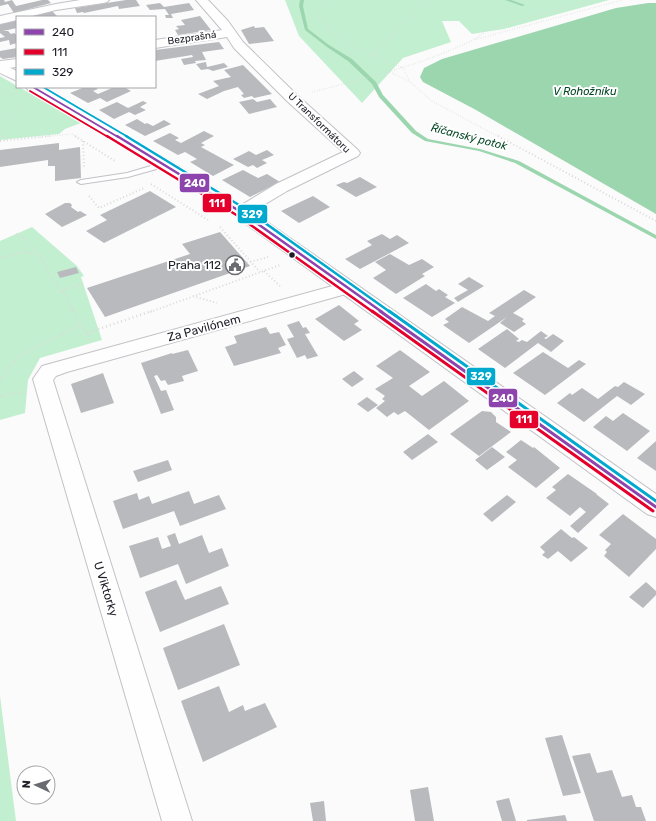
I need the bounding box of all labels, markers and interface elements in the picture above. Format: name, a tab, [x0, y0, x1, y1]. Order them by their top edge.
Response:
legend	[16, 16, 156, 88]
text: 240	[52, 25, 74, 39]
street label: Bezprašná	[167, 29, 217, 47]
text: 111	[52, 45, 67, 59]
text: 329	[52, 65, 73, 79]
water label: V Rohožníku	[553, 85, 617, 98]
street label: U Transformátoru	[285, 90, 353, 156]
water label: Říčanský potok	[430, 121, 509, 153]
line badge: 240	[179, 173, 210, 193]
text: 240	[184, 177, 206, 190]
line badge: 111	[202, 193, 232, 213]
text: 111	[209, 197, 225, 210]
line badge: 329	[237, 204, 268, 224]
text: 329	[241, 208, 263, 221]
unlabelled marker	[287, 250, 297, 260]
public building icon: Praha 112	[224, 254, 246, 276]
place label: Praha 112	[168, 258, 221, 272]
street label: Za Pavilónem	[166, 312, 242, 344]
line badge: 329	[466, 367, 496, 386]
text: 329	[470, 370, 492, 383]
line badge: 240	[488, 388, 518, 408]
text: 240	[492, 392, 514, 405]
line badge: 111	[509, 410, 539, 429]
text: 111	[516, 413, 532, 426]
street label: U Viktorky	[91, 560, 121, 619]
north arrow	[16, 765, 56, 805]
text: N	[20, 780, 33, 789]

